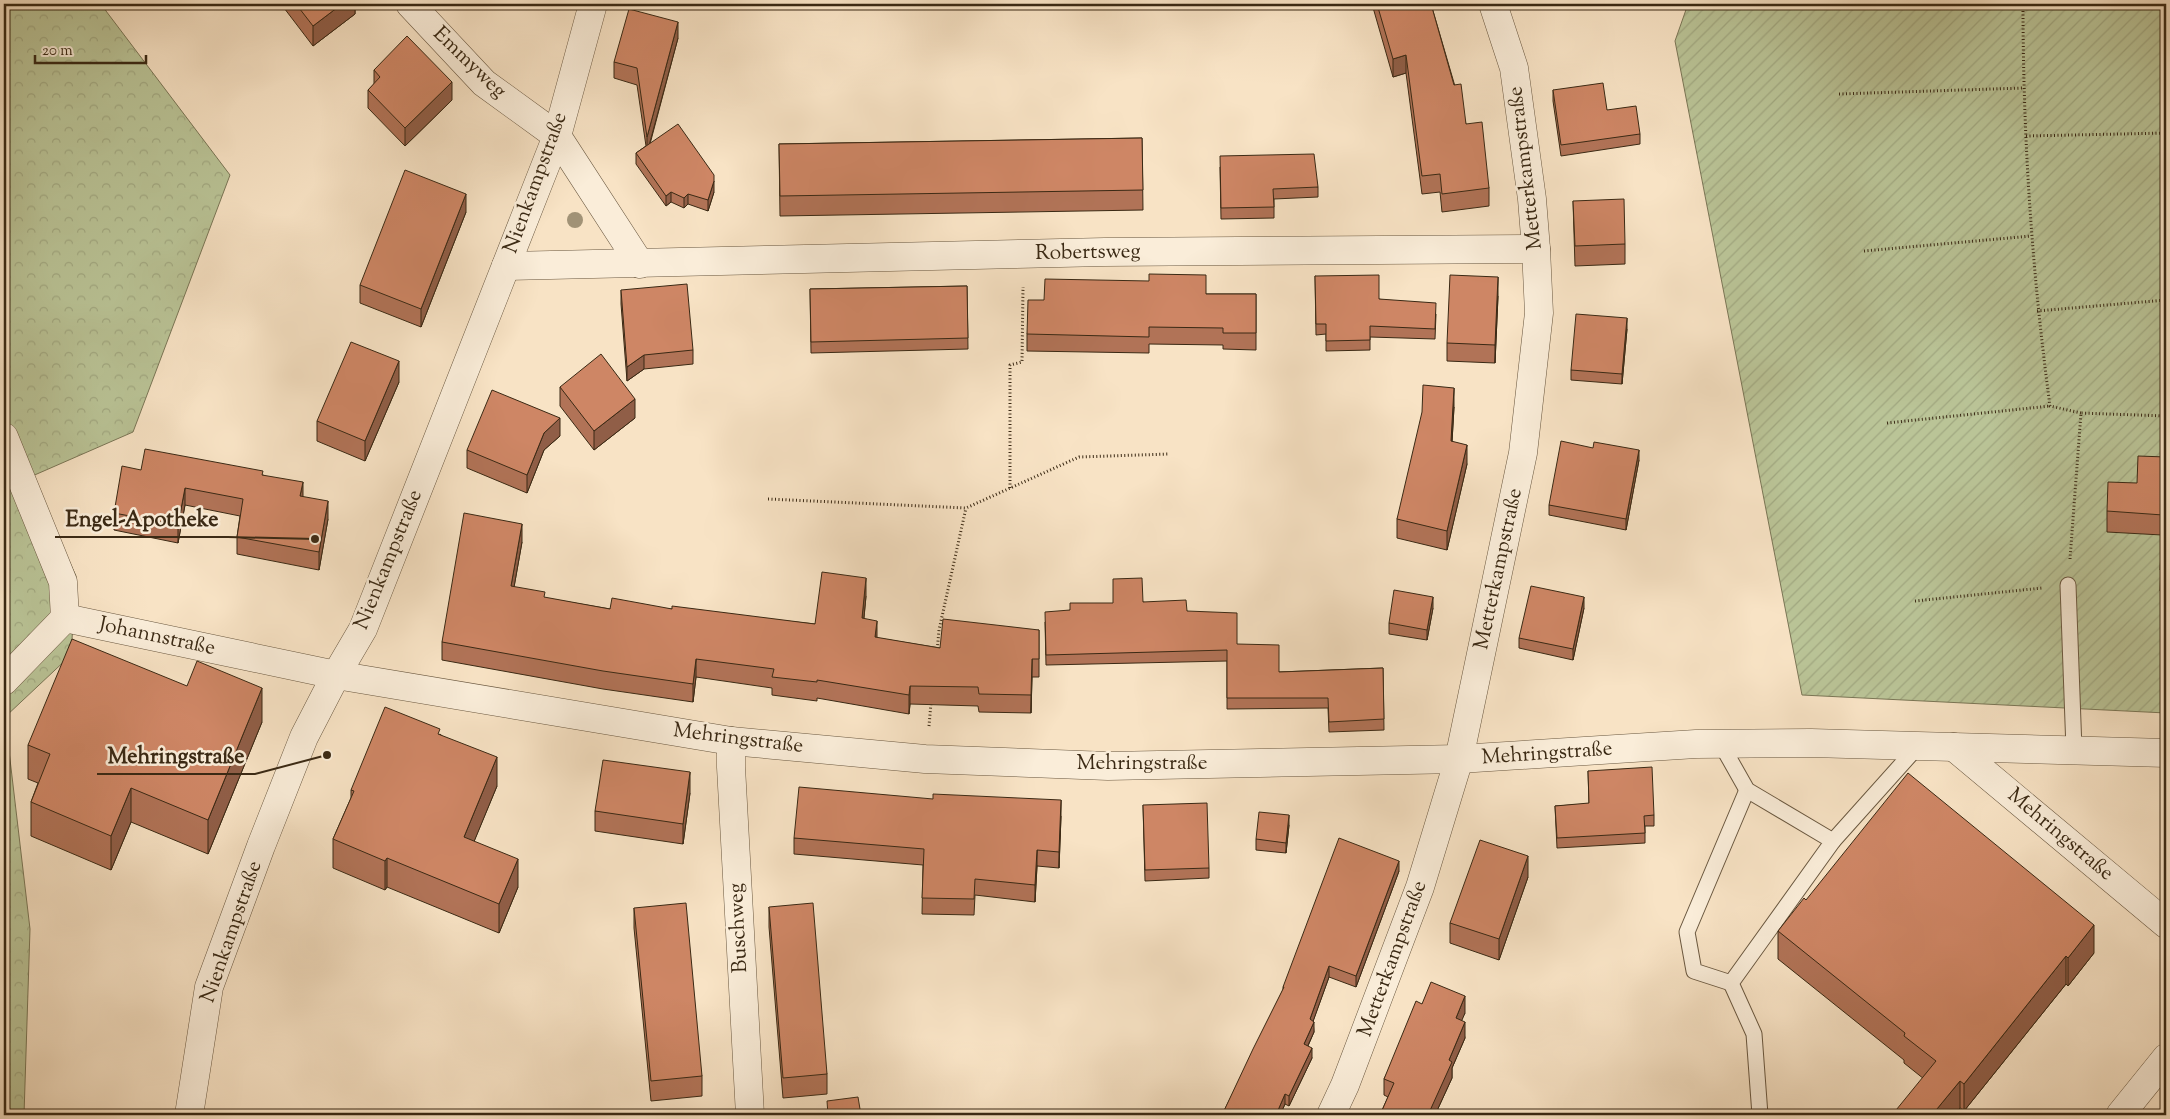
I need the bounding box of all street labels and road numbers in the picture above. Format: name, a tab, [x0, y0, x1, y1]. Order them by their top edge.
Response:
street label: Emmyweg	[425, 20, 513, 106]
street label: Metterkampstraße	[1501, 85, 1551, 251]
street label: Nienkampstraße	[497, 108, 575, 258]
street label: Robertsweg	[1035, 237, 1141, 269]
street label: Metterkampstraße	[1467, 485, 1531, 653]
street label: Nienkampstraße	[347, 486, 431, 634]
street label: Johannstraße	[95, 610, 218, 664]
street label: Mehringstraße	[671, 716, 805, 762]
street label: Mehringstraße	[1481, 734, 1613, 774]
street label: Mehringstraße	[1077, 749, 1207, 779]
street label: Mehringstraße	[2000, 781, 2120, 889]
street label: Nienkampstraße	[194, 857, 270, 1007]
street label: Metterkampstraße	[1351, 877, 1435, 1041]
street label: Buschweg	[722, 882, 756, 974]

